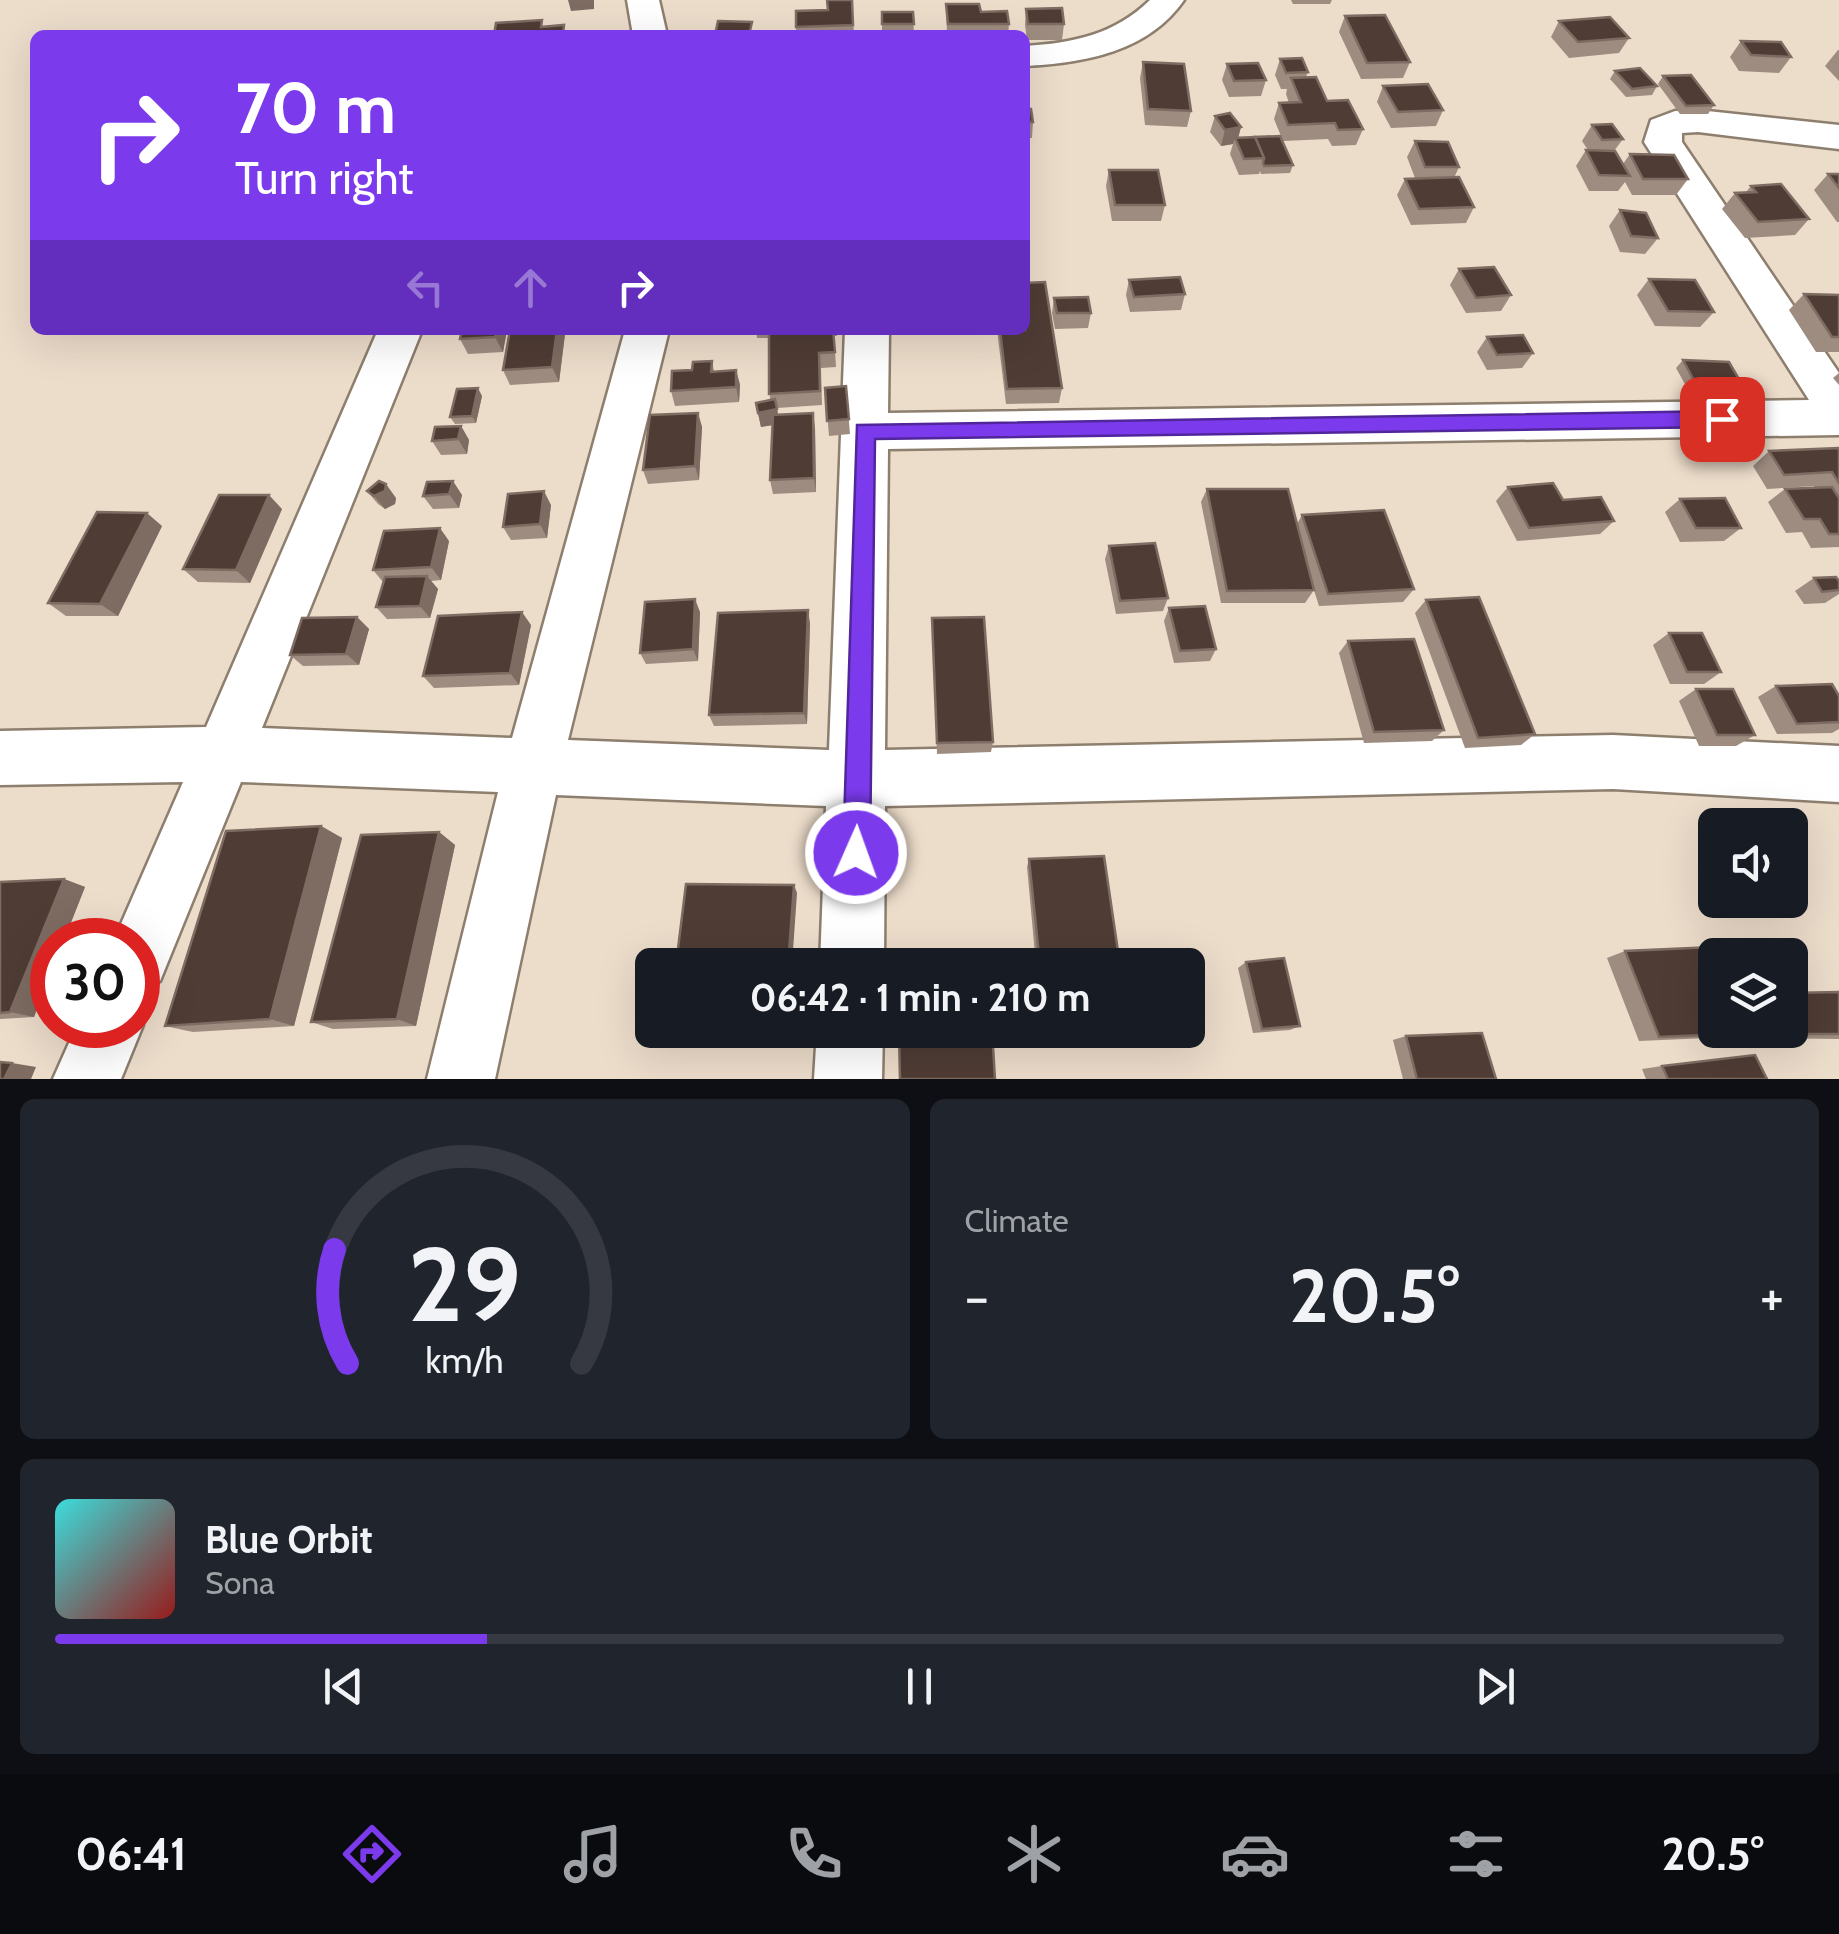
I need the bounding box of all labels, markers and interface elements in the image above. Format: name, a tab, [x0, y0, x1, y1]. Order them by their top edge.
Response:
text: 70 m	[235, 65, 396, 151]
icon: right	[70, 70, 200, 200]
text: Turn right	[235, 151, 414, 205]
icon: left	[398, 260, 453, 315]
icon: ahead	[503, 260, 558, 315]
icon: right	[608, 260, 663, 315]
pin	[1680, 377, 1765, 462]
icon: arrive	[1695, 392, 1750, 447]
position arrow	[804, 801, 908, 905]
map controls	[1698, 808, 1808, 1048]
button: sound	[1698, 808, 1808, 918]
speed limit sign: 30	[30, 918, 160, 1048]
button: layers	[1698, 938, 1808, 1048]
text: 06:42 · 1 min · 210 m	[750, 974, 1090, 1021]
text: Climate	[965, 1201, 1069, 1240]
text: 29	[408, 1221, 521, 1347]
text: 20.5°	[1289, 1250, 1459, 1341]
text: −	[965, 1263, 989, 1330]
text: +	[1760, 1263, 1784, 1330]
text: km/h	[426, 1339, 504, 1382]
text: Blue Orbit	[205, 1516, 373, 1563]
text: Sona	[205, 1563, 275, 1602]
icon: previous	[316, 1659, 371, 1714]
icon: pause	[892, 1659, 947, 1714]
icon: next	[1468, 1659, 1523, 1714]
icon: directions	[337, 1819, 407, 1889]
icon: music	[558, 1819, 628, 1889]
icon: phone	[779, 1819, 849, 1889]
icon: climate	[999, 1819, 1069, 1889]
icon: car	[1220, 1819, 1290, 1889]
icon: filters	[1441, 1819, 1511, 1889]
text: 06:41	[75, 1827, 187, 1881]
text: 20.5°	[1661, 1827, 1764, 1881]

